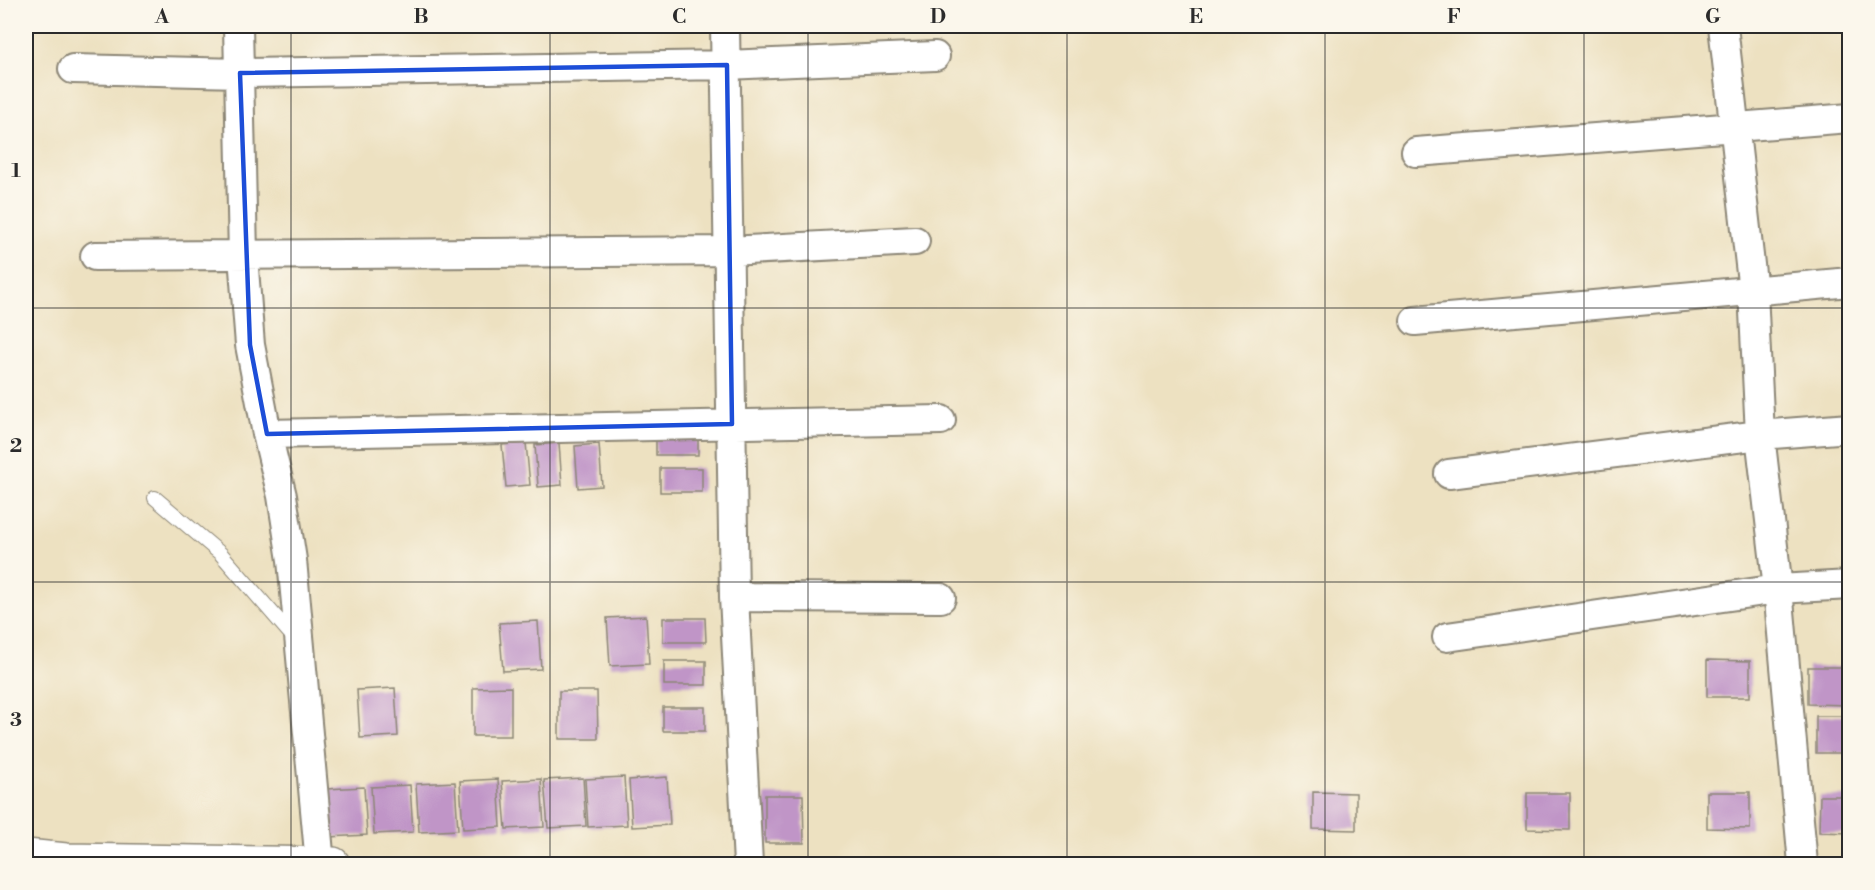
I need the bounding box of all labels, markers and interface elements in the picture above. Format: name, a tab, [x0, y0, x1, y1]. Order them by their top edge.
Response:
text: A	[154, 5, 170, 30]
text: B	[413, 5, 429, 30]
text: C	[672, 5, 686, 30]
text: D	[930, 5, 946, 30]
text: E	[1189, 5, 1203, 30]
text: F	[1447, 5, 1461, 30]
text: G	[1705, 5, 1721, 30]
text: 1	[11, 159, 21, 184]
text: 2	[10, 434, 22, 459]
text: 3	[10, 708, 22, 733]

